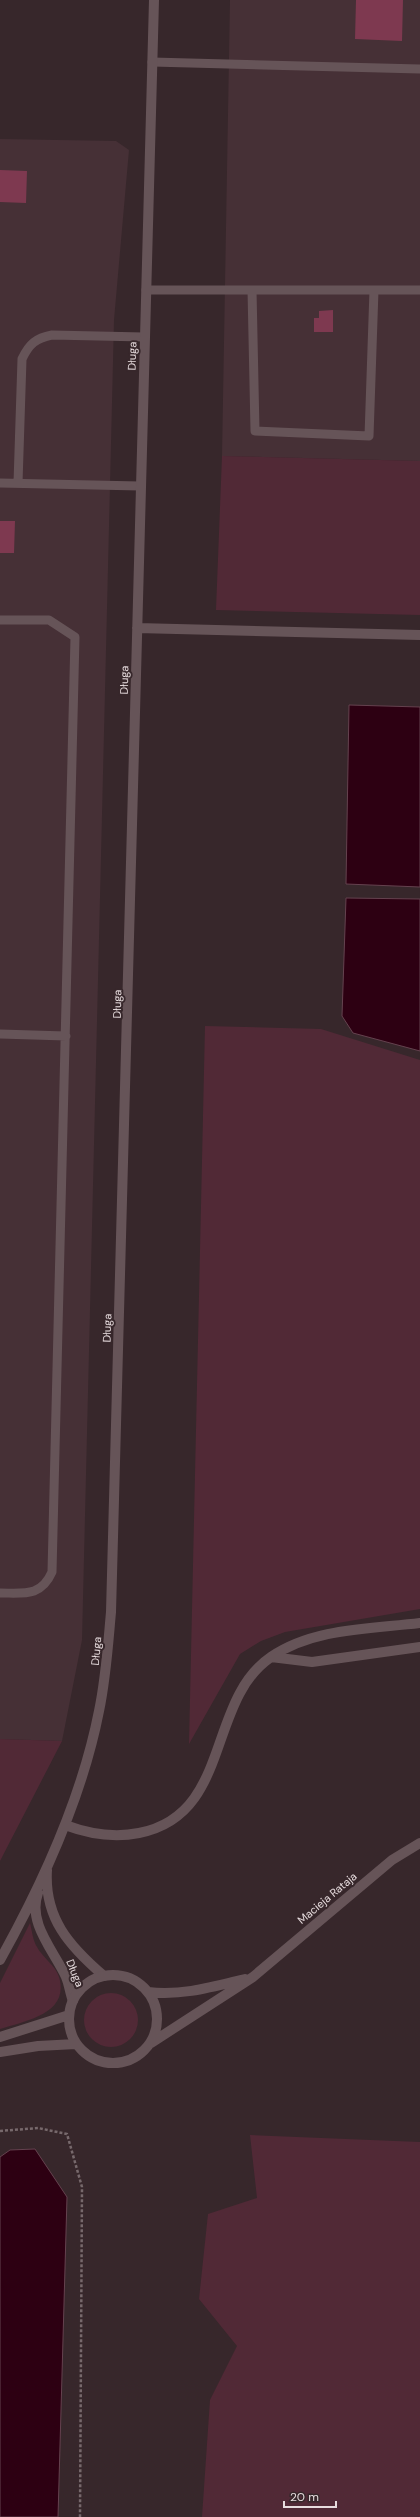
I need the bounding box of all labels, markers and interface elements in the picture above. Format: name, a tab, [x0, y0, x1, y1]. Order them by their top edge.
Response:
street label: Długa	[125, 341, 139, 371]
street label: Długa	[117, 665, 131, 695]
street label: Długa	[110, 989, 124, 1019]
street label: Długa	[100, 1313, 114, 1343]
street label: Długa	[88, 1636, 104, 1666]
street label: Macieja Rataja	[294, 1869, 360, 1927]
street label: Długa	[63, 1957, 87, 1989]
scale bar	[284, 2483, 336, 2509]
text: 20 m	[290, 2489, 319, 2505]

